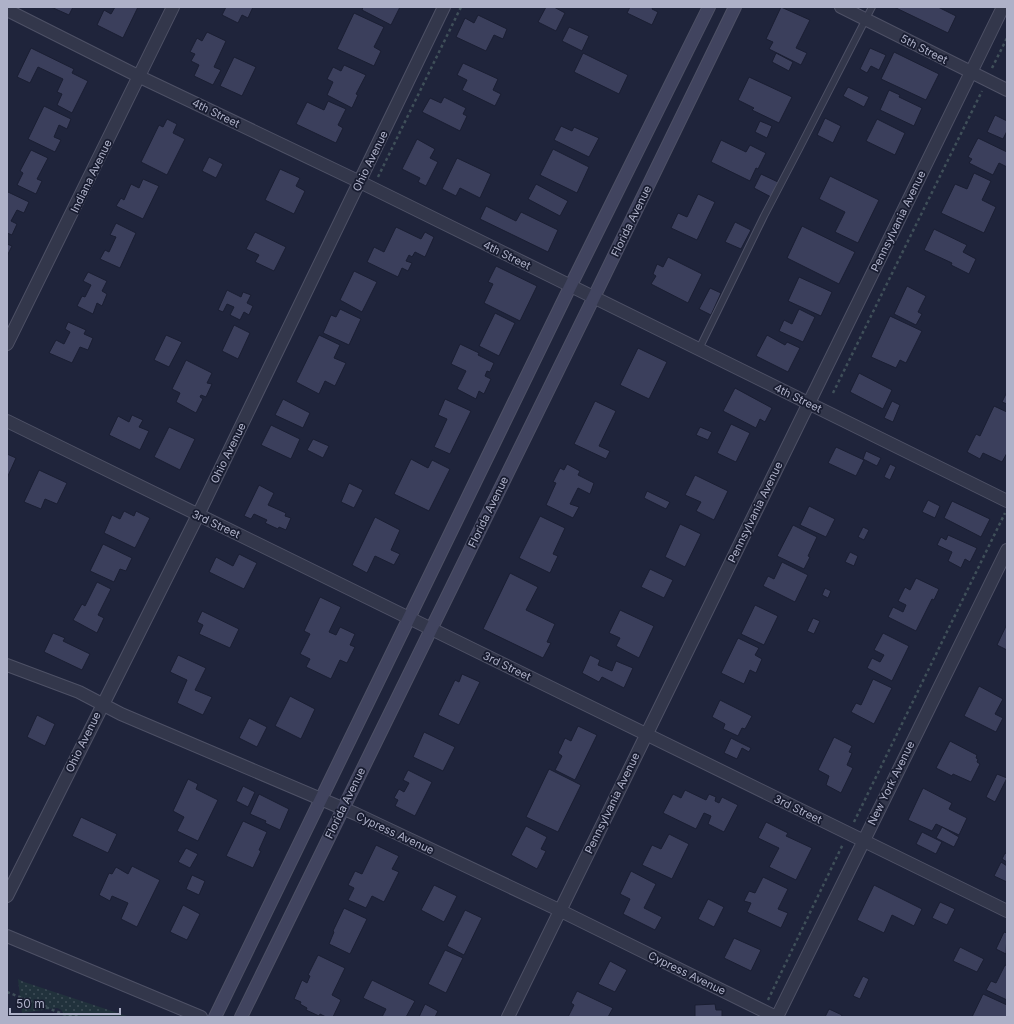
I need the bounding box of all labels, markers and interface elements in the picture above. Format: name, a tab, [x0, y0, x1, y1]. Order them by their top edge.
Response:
street label: 5th Street	[898, 31, 950, 67]
street label: 4th Street	[190, 95, 243, 131]
street label: Ohio Avenue	[349, 128, 391, 194]
street label: Indiana Avenue	[67, 137, 115, 215]
street label: Pennsylvania Avenue	[867, 168, 929, 274]
street label: Florida Avenue	[608, 183, 654, 259]
street label: 4th Street	[481, 237, 534, 273]
street label: 4th Street	[772, 380, 825, 416]
street label: Ohio Avenue	[207, 420, 249, 486]
street label: Pennsylvania Avenue	[724, 459, 786, 565]
street label: Florida Avenue	[465, 474, 511, 550]
street label: 3rd Street	[190, 507, 243, 541]
street label: 3rd Street	[481, 648, 534, 684]
street label: Ohio Avenue	[62, 709, 104, 775]
street label: New York Avenue	[865, 739, 917, 827]
street label: Pennsylvania Avenue	[581, 750, 643, 856]
street label: Florida Avenue	[322, 765, 368, 841]
street label: 3rd Street	[772, 791, 825, 827]
street label: Cypress Avenue	[354, 809, 436, 857]
street label: Cypress Avenue	[646, 948, 728, 998]
scale bar	[10, 990, 120, 1016]
text: 50 m	[16, 996, 45, 1011]

